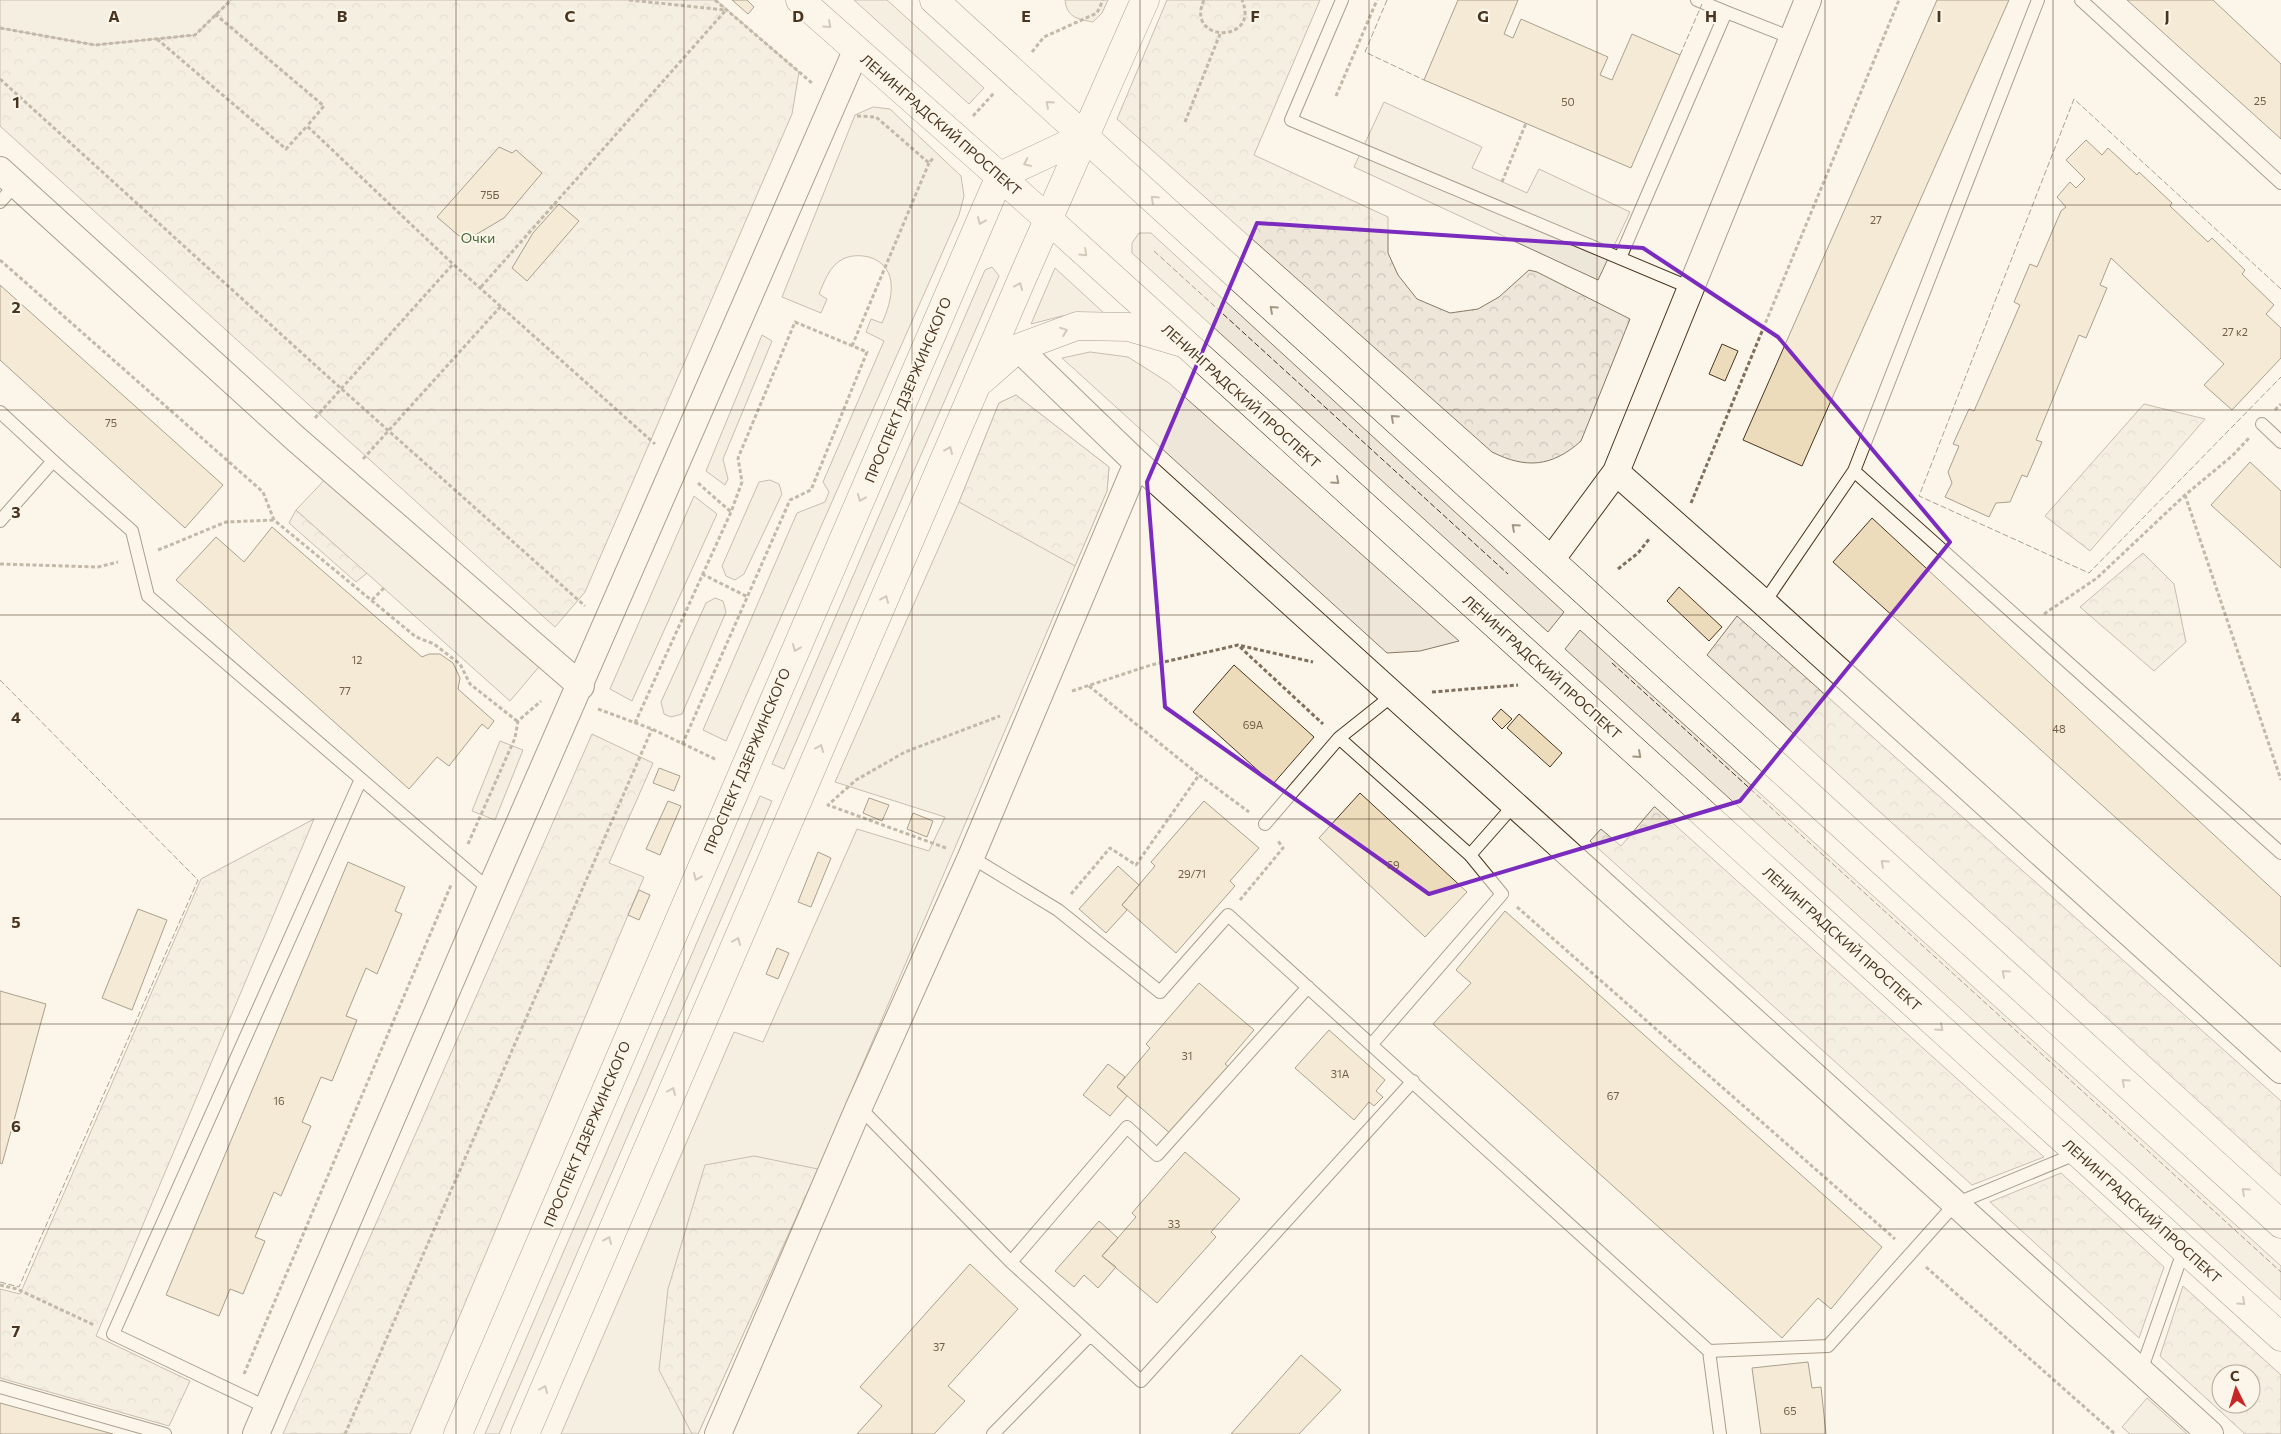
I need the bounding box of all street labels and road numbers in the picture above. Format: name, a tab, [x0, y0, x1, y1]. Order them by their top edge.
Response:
street label: ЛЕНИНГРАДСКИЙ ПРОСПЕКТ	[858, 50, 1025, 199]
street label: ПРОСПЕКТ ДЗЕРЖИНСКОГО	[861, 294, 954, 485]
street label: ЛЕНИНГРАДСКИЙ ПРОСПЕКТ	[1159, 320, 1324, 471]
street label: ЛЕНИНГРАДСКИЙ ПРОСПЕКТ	[1460, 591, 1625, 742]
street label: ПРОСПЕКТ ДЗЕРЖИНСКОГО	[700, 665, 793, 856]
street label: ЛЕНИНГРАДСКИЙ ПРОСПЕКТ	[1760, 863, 1925, 1014]
street label: ПРОСПЕКТ ДЗЕРЖИНСКОГО	[540, 1038, 633, 1229]
street label: ЛЕНИНГРАДСКИЙ ПРОСПЕКТ	[2060, 1135, 2225, 1286]

